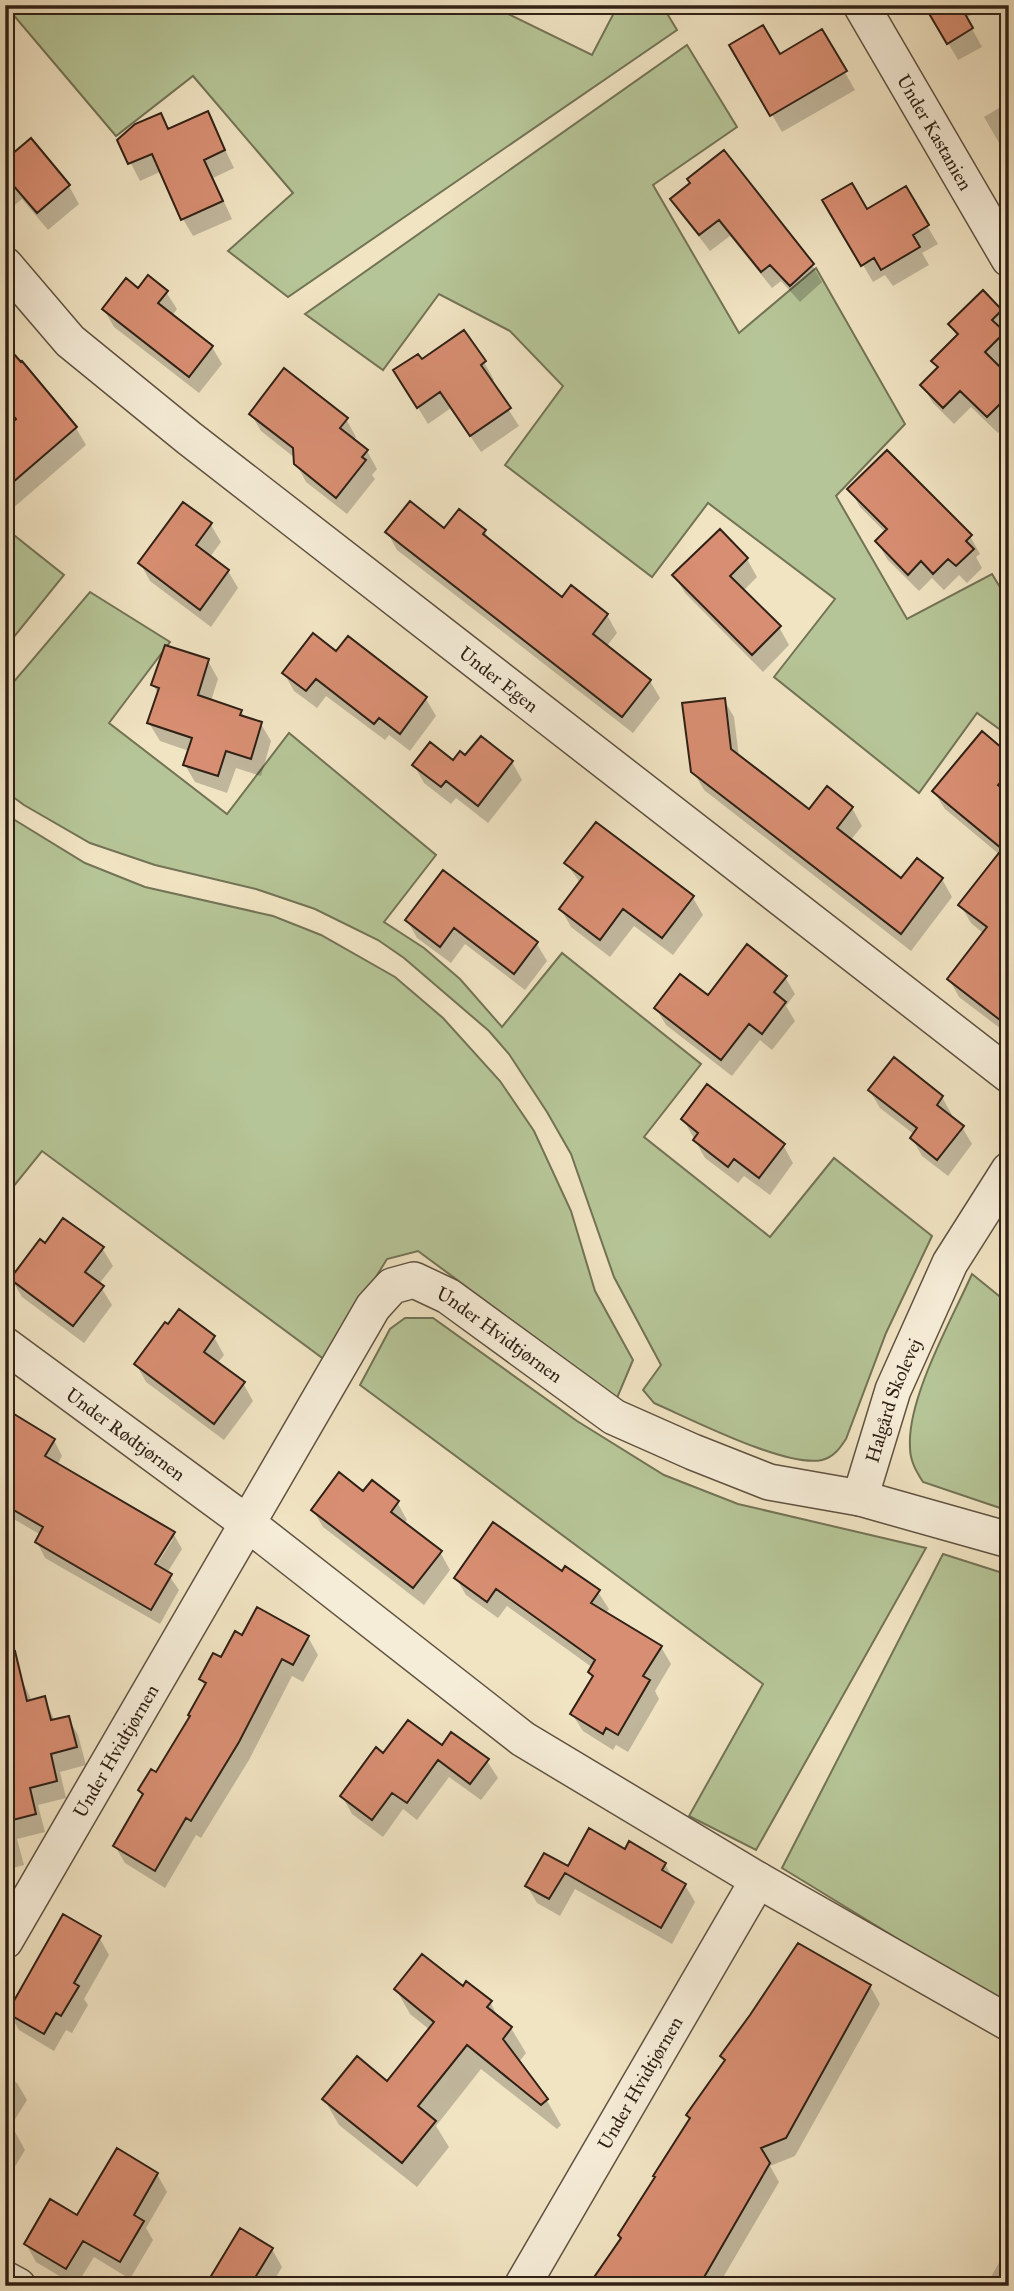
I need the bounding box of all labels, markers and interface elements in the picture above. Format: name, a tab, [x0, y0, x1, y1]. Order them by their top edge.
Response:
street label: Under Kastanien	[892, 70, 978, 194]
street label: Under Egen	[455, 641, 543, 717]
street label: Under Hvidtjørnen	[433, 1281, 567, 1387]
street label: Halgård Skolevej	[860, 1335, 926, 1465]
street label: Under Rødtjørnen	[62, 1382, 190, 1485]
street label: Under Hvidtjørnen	[68, 1680, 163, 1821]
street label: Under Hvidtjørnen	[593, 2012, 687, 2154]

